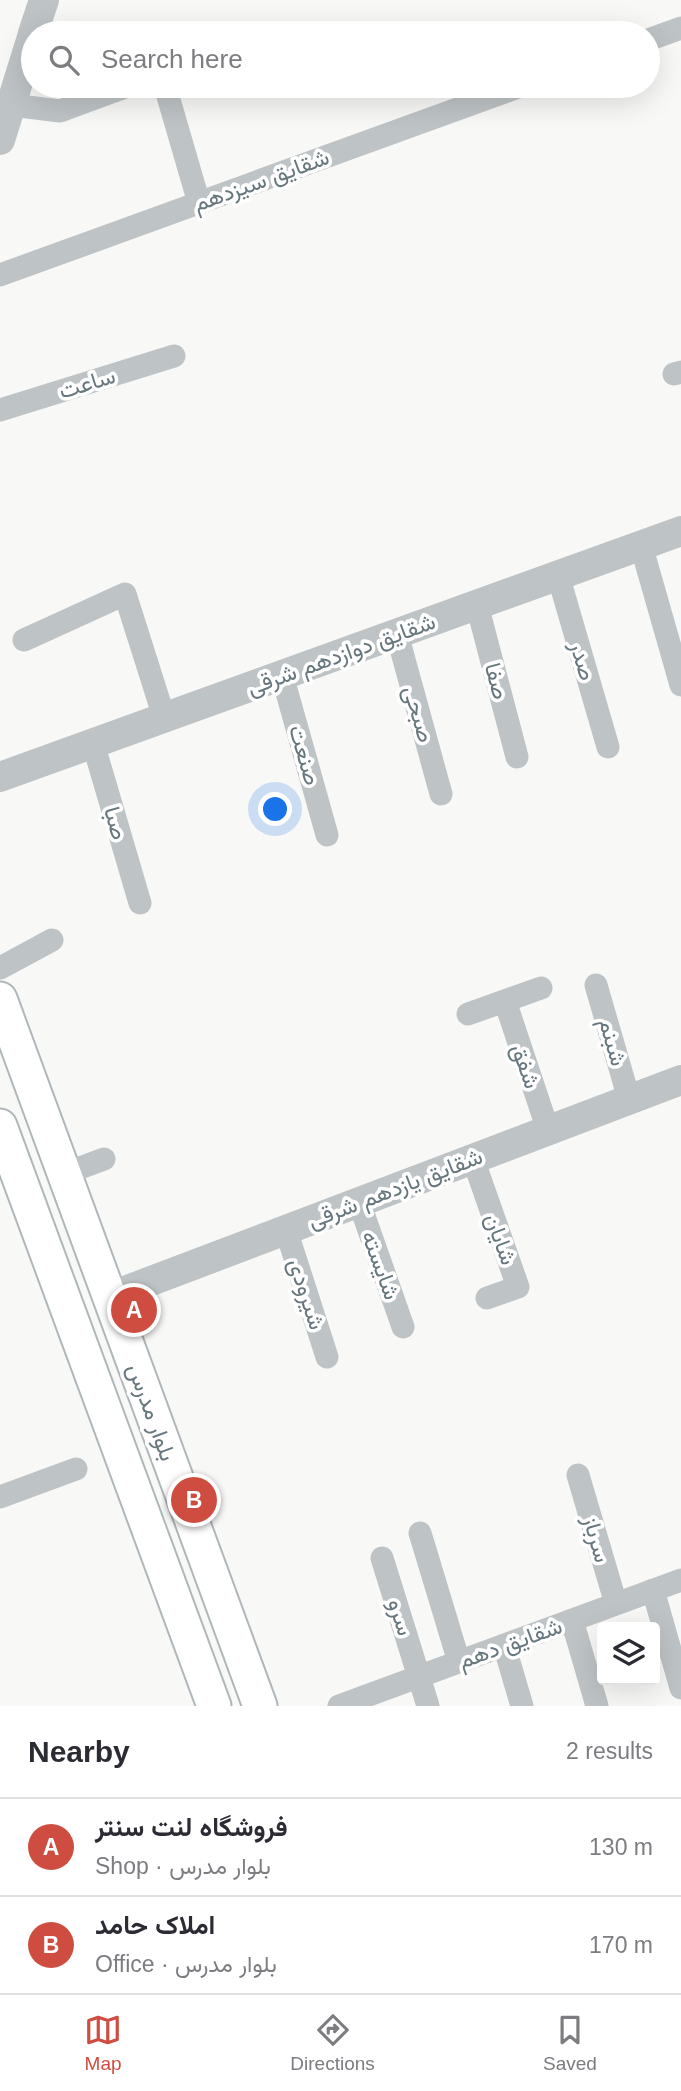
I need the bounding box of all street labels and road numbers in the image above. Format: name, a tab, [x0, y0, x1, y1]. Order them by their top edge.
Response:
street label: شقایق سیزدهم	[189, 143, 333, 219]
street label: ساعت	[56, 362, 118, 404]
street label: شقایق دوازدهم شرقی	[243, 608, 439, 702]
street label: صدر	[563, 638, 601, 684]
street label: صفا	[480, 660, 514, 702]
street label: صبحی	[398, 683, 439, 746]
street label: صنعت	[284, 722, 326, 788]
street label: صبا	[99, 803, 133, 843]
street label: شبنم	[592, 1015, 632, 1069]
street label: شفق	[505, 1040, 546, 1092]
street label: شقایق یازدهم شرقی	[304, 1143, 487, 1235]
street label: شایان	[480, 1210, 522, 1268]
street label: شایسته	[357, 1227, 405, 1303]
street label: شیرودی	[281, 1255, 331, 1333]
street label: بلوار مدرس	[121, 1360, 182, 1465]
street label: سرباز	[576, 1512, 616, 1566]
street label: سرو	[381, 1596, 419, 1639]
street label: شقایق دهم	[455, 1612, 566, 1676]

